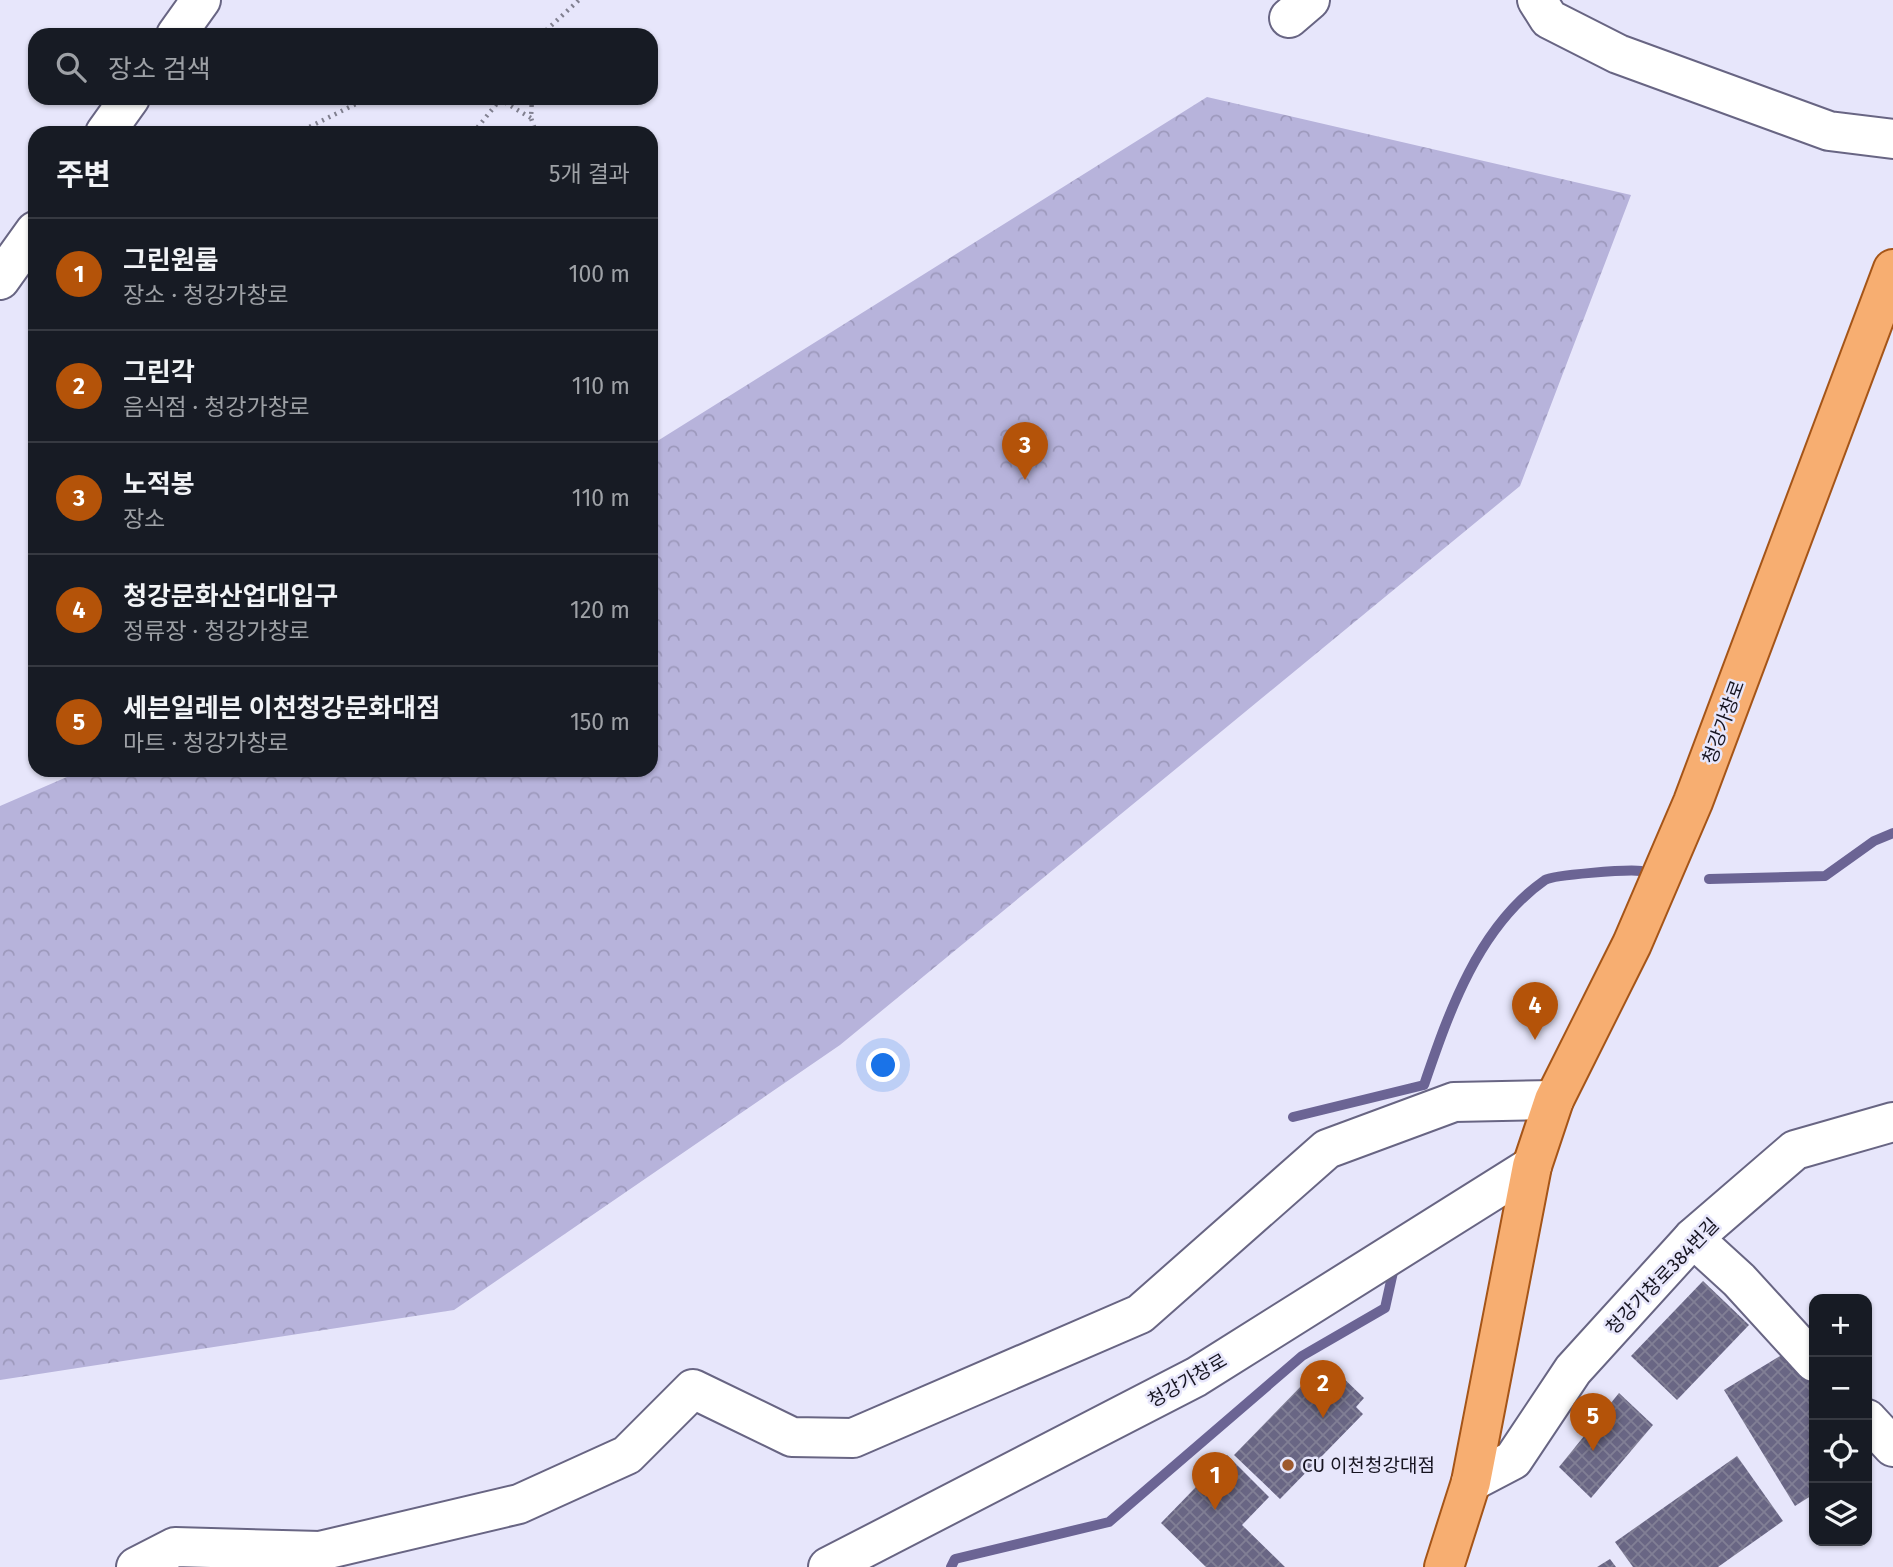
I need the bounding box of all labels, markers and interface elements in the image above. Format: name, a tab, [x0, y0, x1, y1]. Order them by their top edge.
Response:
search box	[28, 28, 658, 105]
icon: search	[52, 48, 90, 86]
text: 장소 검색	[108, 54, 211, 85]
text: 주변	[56, 157, 111, 193]
text: 5개 결과	[549, 160, 630, 188]
text: 그린원룸	[123, 245, 219, 276]
text: 1	[74, 260, 84, 288]
text: 100 m	[569, 260, 630, 288]
text: 장소 · 청강가창로	[123, 281, 289, 309]
text: 그린각	[123, 357, 195, 388]
text: 2	[73, 372, 85, 400]
text: 110 m	[572, 372, 630, 400]
text: 음식점 · 청강가창로	[123, 393, 310, 421]
pin: 3	[1002, 422, 1048, 480]
text: 노적봉	[123, 469, 195, 500]
text: 3	[73, 484, 85, 512]
text: 110 m	[572, 484, 630, 512]
text: 장소	[123, 505, 165, 533]
text: 청강문화산업대입구	[123, 581, 338, 612]
text: 4	[73, 596, 86, 624]
text: 120 m	[570, 596, 630, 624]
text: 정류장 · 청강가창로	[123, 617, 310, 645]
street label: 청강가창로	[1698, 677, 1749, 767]
text: 세븐일레븐 이천청강문화대점	[123, 693, 440, 724]
text: 5	[73, 708, 85, 736]
text: 150 m	[570, 708, 630, 736]
text: 마트 · 청강가창로	[123, 729, 289, 757]
pin: 4	[1512, 982, 1558, 1040]
your location	[866, 1048, 900, 1082]
street label: 청강가창로384번길	[1601, 1214, 1724, 1339]
map controls	[1809, 1294, 1872, 1546]
button: +	[1809, 1294, 1872, 1357]
street label: 청강가창로	[1144, 1349, 1231, 1412]
button: −	[1809, 1357, 1872, 1420]
pin: 2	[1300, 1360, 1346, 1418]
pin: 5	[1570, 1393, 1616, 1451]
button: locate	[1809, 1420, 1872, 1483]
pin: 1	[1192, 1452, 1238, 1510]
place label: CU 이천청강대점	[1302, 1454, 1435, 1477]
marker: CU 이천청강대점	[1280, 1457, 1296, 1473]
button: layers	[1809, 1483, 1872, 1546]

